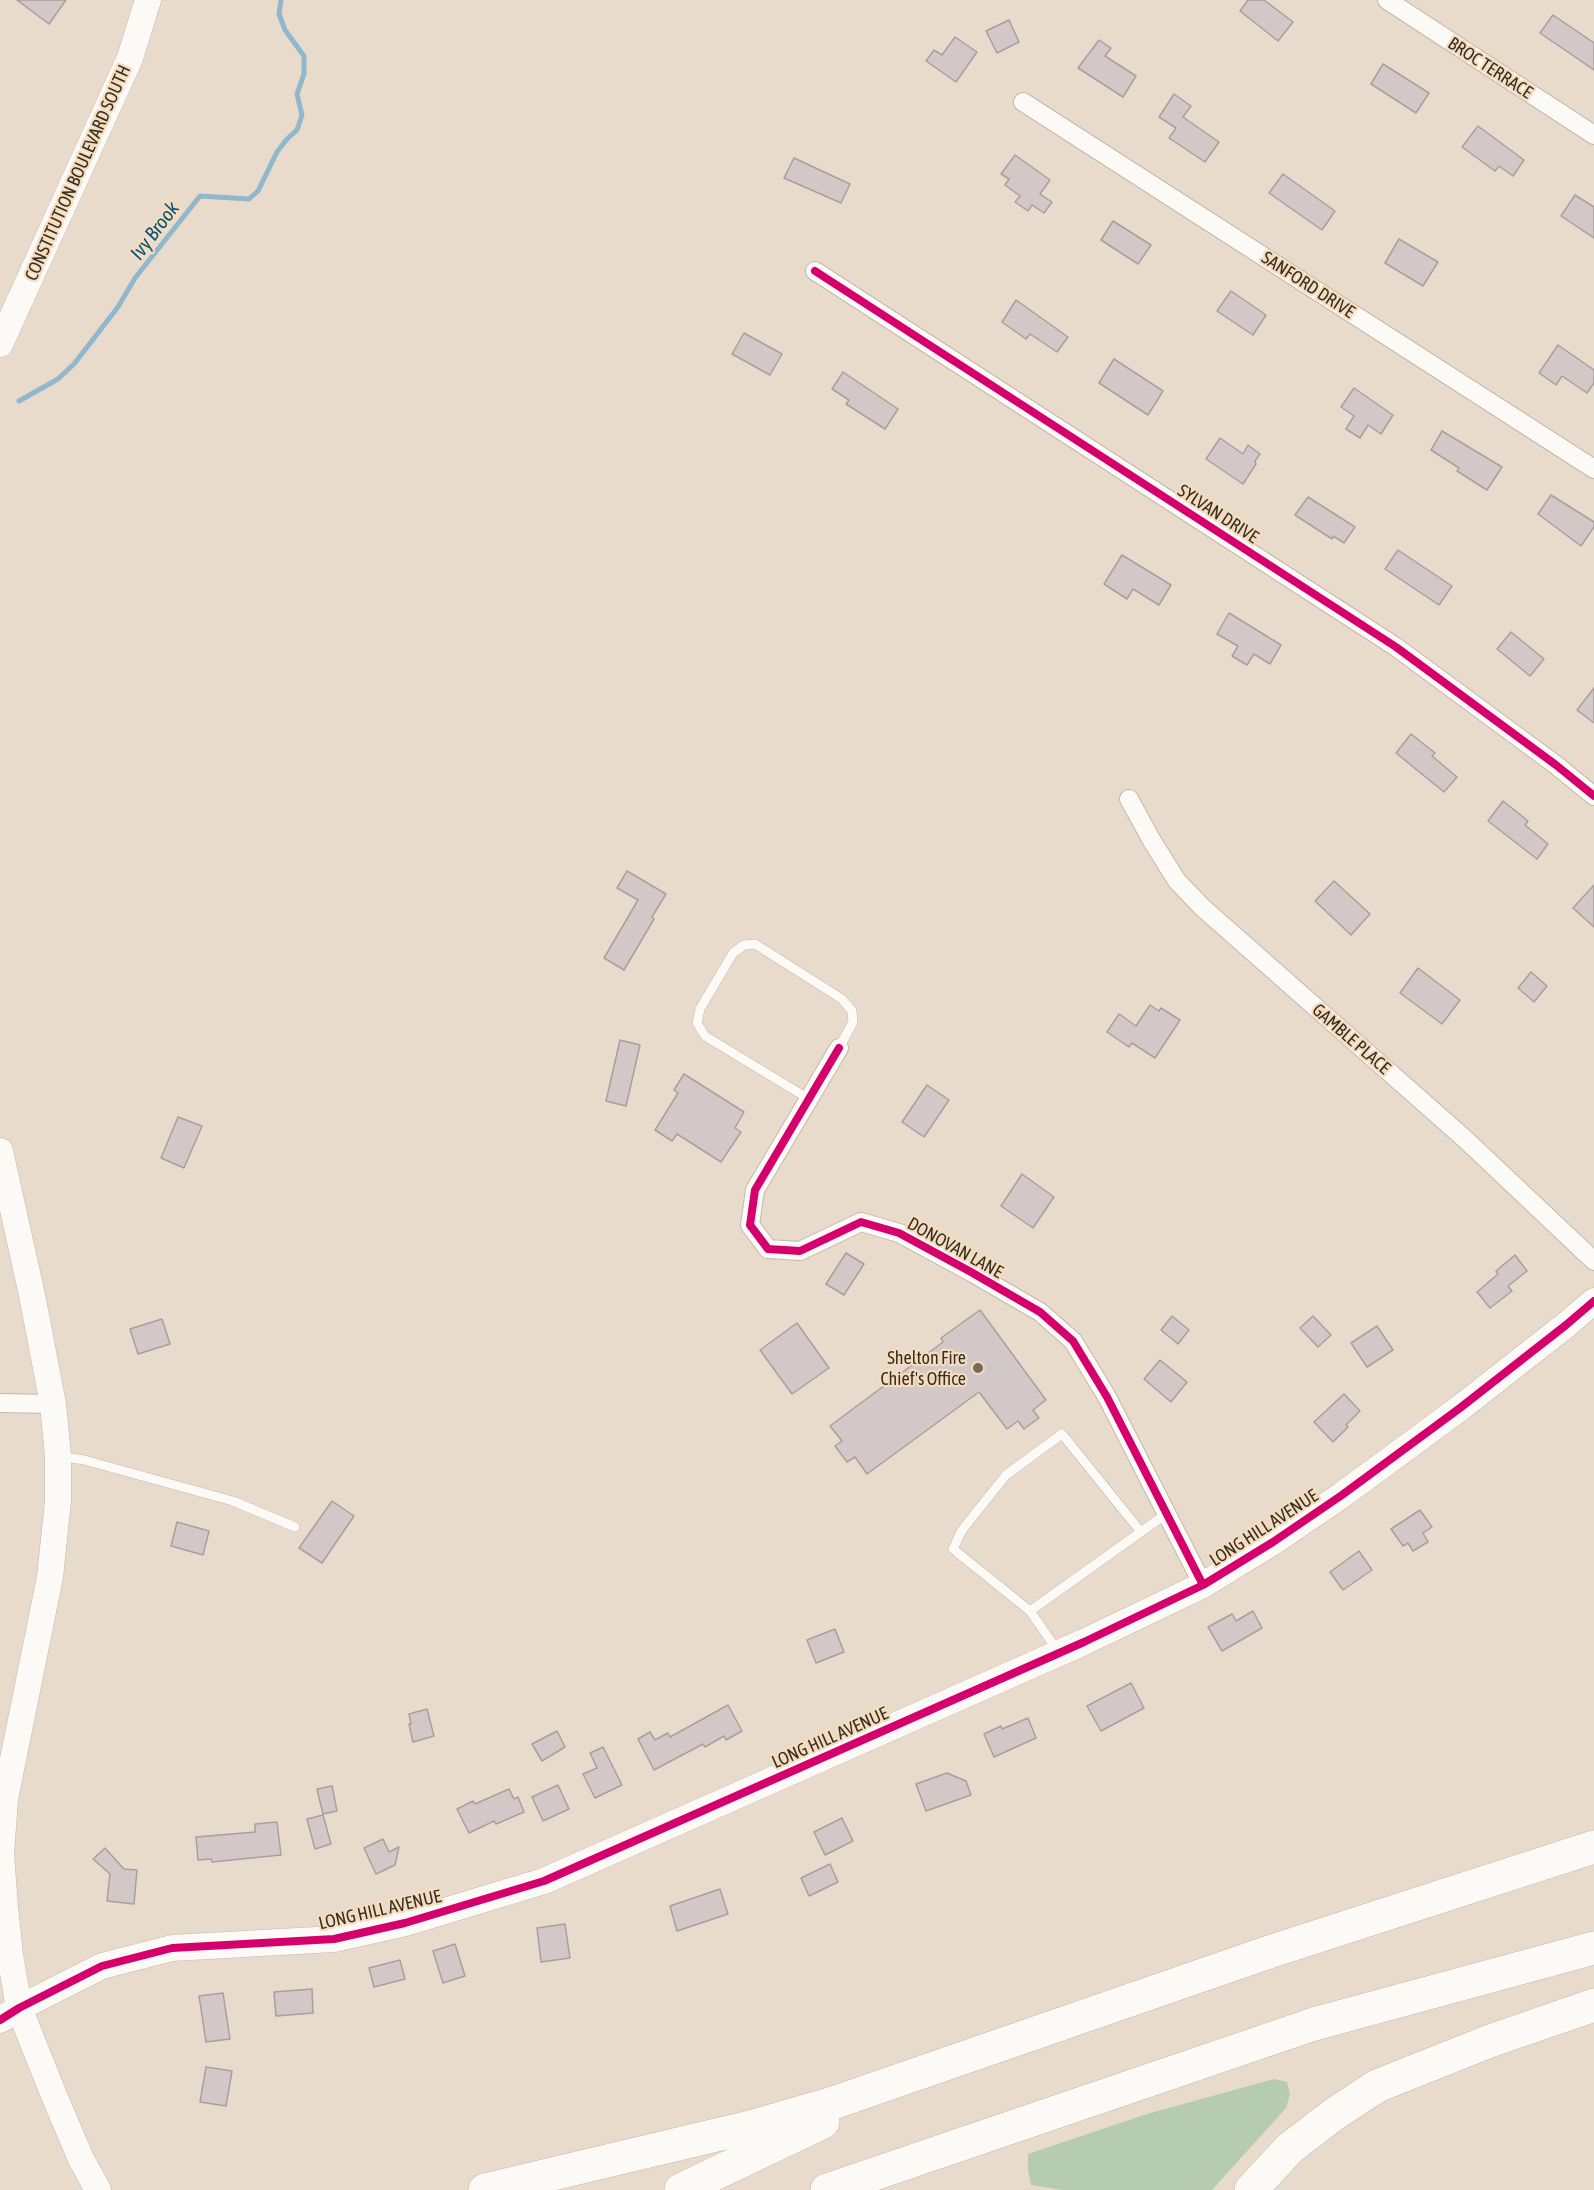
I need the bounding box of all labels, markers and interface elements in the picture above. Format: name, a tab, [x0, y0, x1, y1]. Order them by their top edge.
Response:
street label: BROC TERRACE	[1444, 33, 1536, 103]
street label: CONSTITUTION BOULEVARD SOUTH	[21, 62, 135, 284]
water label: Ivy Brook	[125, 197, 185, 265]
street label: SANFORD DRIVE	[1257, 247, 1359, 323]
street label: SYLVAN DRIVE	[1174, 480, 1262, 548]
street label: GAMBLE PLACE	[1308, 999, 1394, 1079]
street label: DONOVAN LANE	[903, 1213, 1007, 1283]
place label: Shelton Fire Chief's Office	[881, 1347, 966, 1390]
marker: Shelton Fire Chief's Office	[971, 1361, 985, 1375]
street label: LONG HILL AVENUE	[1206, 1485, 1322, 1571]
street label: LONG HILL AVENUE	[768, 1703, 892, 1773]
street label: LONG HILL AVENUE	[317, 1885, 443, 1935]

